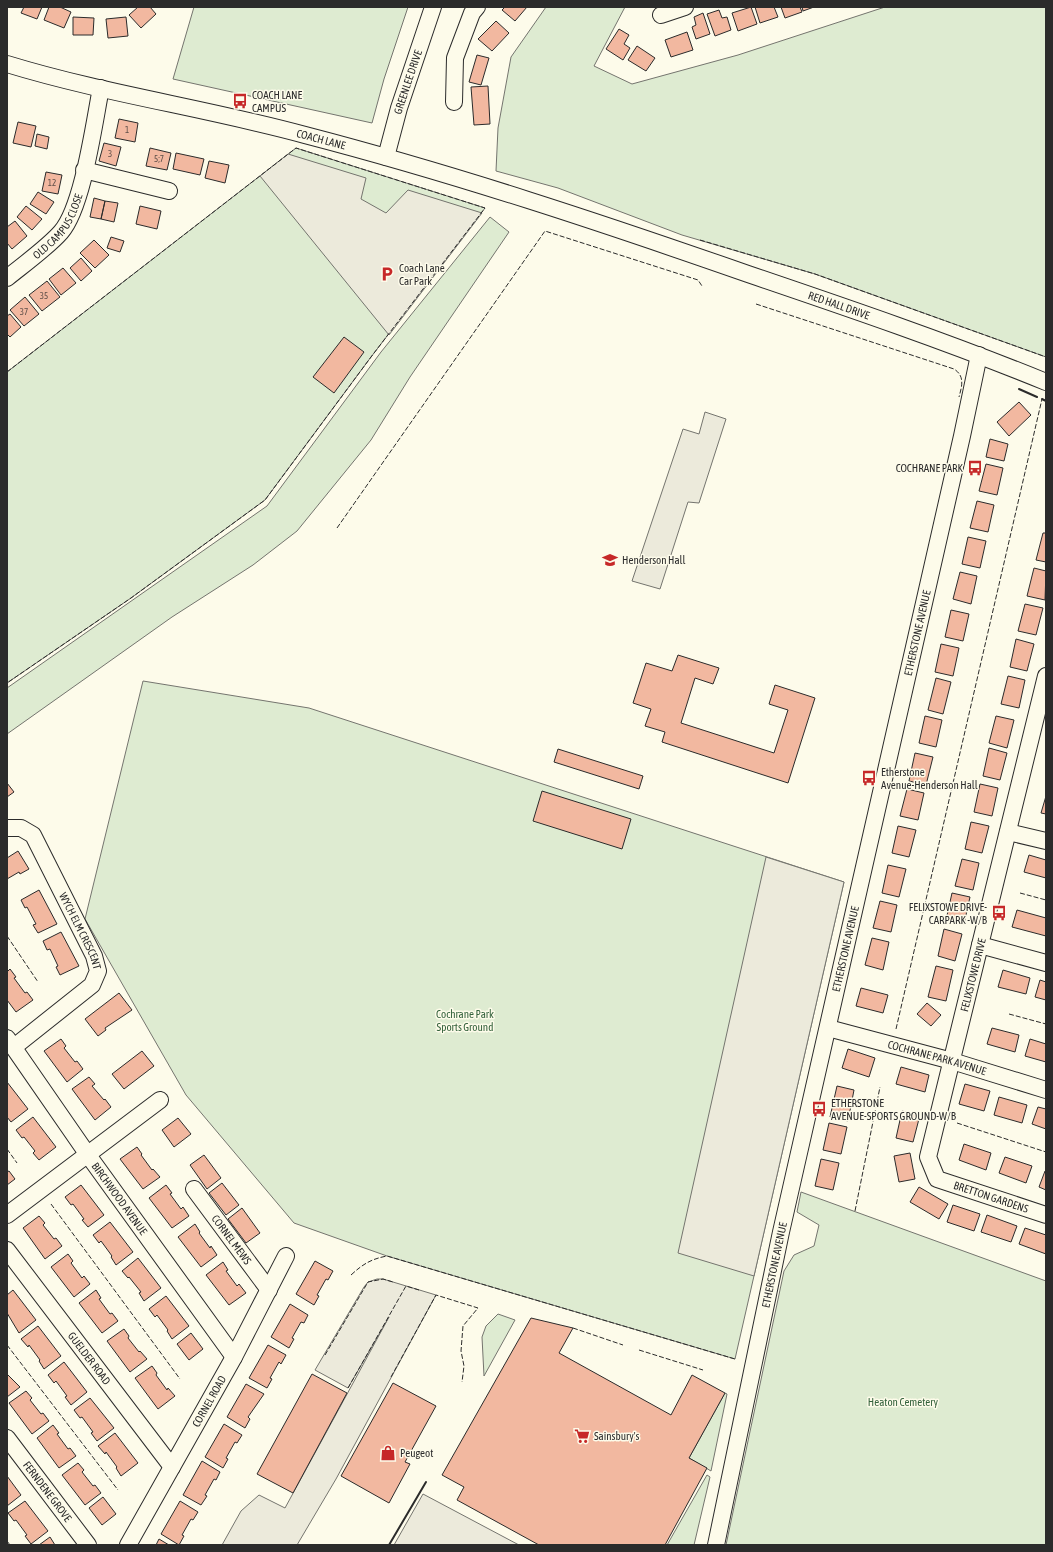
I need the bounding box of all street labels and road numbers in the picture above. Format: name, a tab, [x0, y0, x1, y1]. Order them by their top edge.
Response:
street label: GREENLEE DRIVE	[392, 48, 424, 115]
street label: COACH LANE	[295, 127, 347, 152]
street label: OLD CAMPUS CLOSE	[30, 192, 85, 261]
street label: RED HALL DRIVE	[807, 289, 872, 321]
street label: ETHERSTONE AVENUE	[902, 589, 933, 677]
street label: WYCH ELM CRESCENT	[57, 890, 103, 971]
street label: ETHERSTONE AVENUE	[830, 905, 861, 993]
street label: FELIXSTOWE DRIVE	[958, 937, 988, 1013]
street label: COCHRANE PARK AVENUE	[886, 1038, 988, 1077]
street label: BIRCHWOOD AVENUE	[89, 1160, 150, 1237]
street label: BRETTON GARDENS	[952, 1179, 1030, 1215]
street label: CORNEL MEWS	[209, 1213, 254, 1267]
street label: ETHERSTONE AVENUE	[759, 1221, 789, 1309]
street label: GUELDER ROAD	[66, 1330, 113, 1387]
street label: CORNEL ROAD	[190, 1373, 228, 1429]
street label: FERNDENE GROVE	[21, 1459, 74, 1524]

